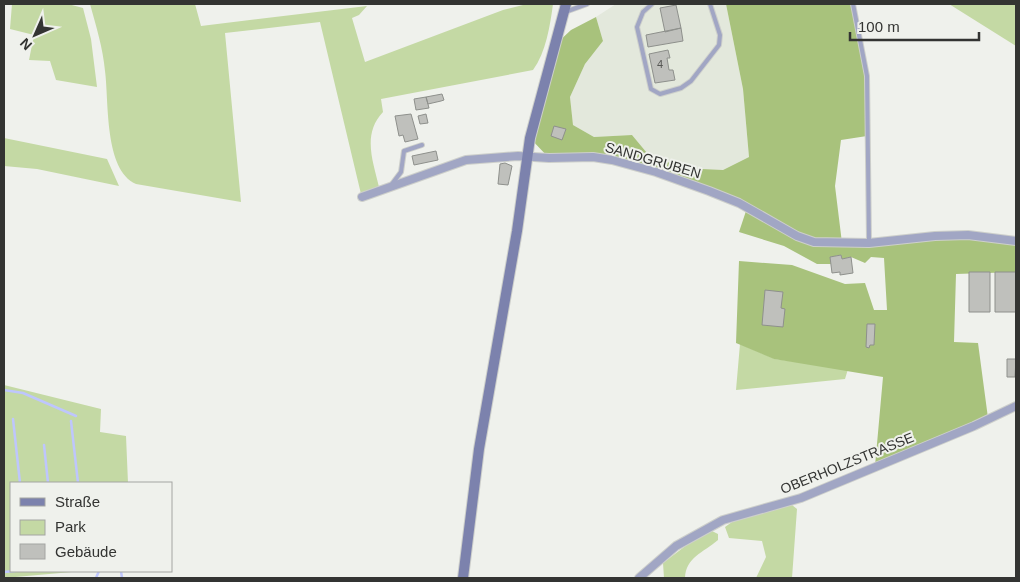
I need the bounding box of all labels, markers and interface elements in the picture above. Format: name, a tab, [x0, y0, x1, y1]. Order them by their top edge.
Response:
north arrow	[10, 10, 60, 60]
scale bar	[850, 10, 979, 42]
text: 100 m	[858, 18, 900, 35]
text: N	[17, 35, 35, 53]
house number: 4	[657, 58, 663, 70]
street label: SANDGRUBEN	[603, 139, 703, 181]
street label: OBERHOLZSTRASSE	[778, 429, 916, 497]
legend	[10, 482, 172, 572]
text: Straße	[55, 493, 100, 510]
text: Park	[55, 518, 86, 535]
text: Gebäude	[55, 543, 117, 560]

